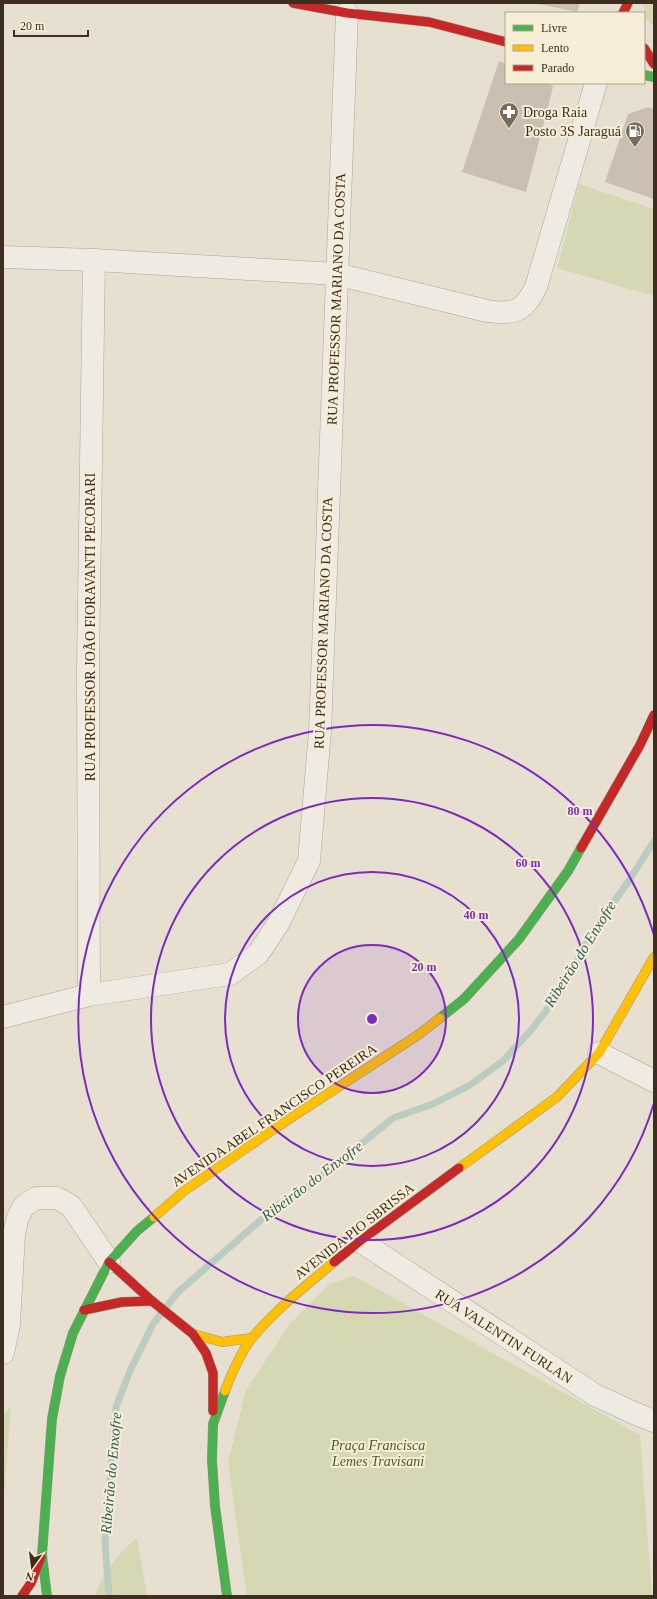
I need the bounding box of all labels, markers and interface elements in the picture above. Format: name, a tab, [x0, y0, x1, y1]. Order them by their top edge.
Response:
scale bar	[14, 12, 88, 38]
legend	[505, 12, 645, 84]
text: 20 m	[20, 19, 45, 33]
text: Livre	[541, 21, 567, 35]
text: Lento	[541, 41, 569, 55]
text: Parado	[541, 61, 574, 75]
pharmacy icon: Droga Raia	[498, 101, 520, 129]
place label: Droga Raia	[523, 105, 588, 120]
fuel station icon: Posto 3S Jaraguá	[624, 120, 646, 148]
place label: Posto 3S Jaraguá	[525, 124, 622, 139]
street label: RUA PROFESSOR MARIANO DA COSTA	[325, 172, 348, 425]
street label: RUA PROFESSOR JOÃO FIORAVANTI PECORARI	[83, 472, 98, 781]
street label: RUA PROFESSOR MARIANO DA COSTA	[312, 496, 335, 749]
text: 80 m	[568, 804, 593, 818]
text: 60 m	[516, 856, 541, 870]
water label: Ribeirão do Enxofre	[540, 898, 619, 1011]
text: 40 m	[464, 908, 489, 922]
text: 20 m	[412, 960, 437, 974]
centre of rings	[365, 1012, 379, 1026]
street label: AVENIDA ABEL FRANCISCO PEREIRA	[169, 1041, 380, 1190]
water label: Ribeirão do Enxofre	[258, 1138, 366, 1225]
street label: AVENIDA PIO SBRISSA	[292, 1180, 418, 1283]
street label: RUA VALENTIN FURLAN	[432, 1286, 575, 1386]
water label: Ribeirão do Enxofre	[98, 1411, 124, 1535]
park label: Praça Francisca Lemes Travisani	[330, 1438, 425, 1469]
north arrow	[12, 1547, 52, 1587]
text: N	[24, 1570, 35, 1583]

